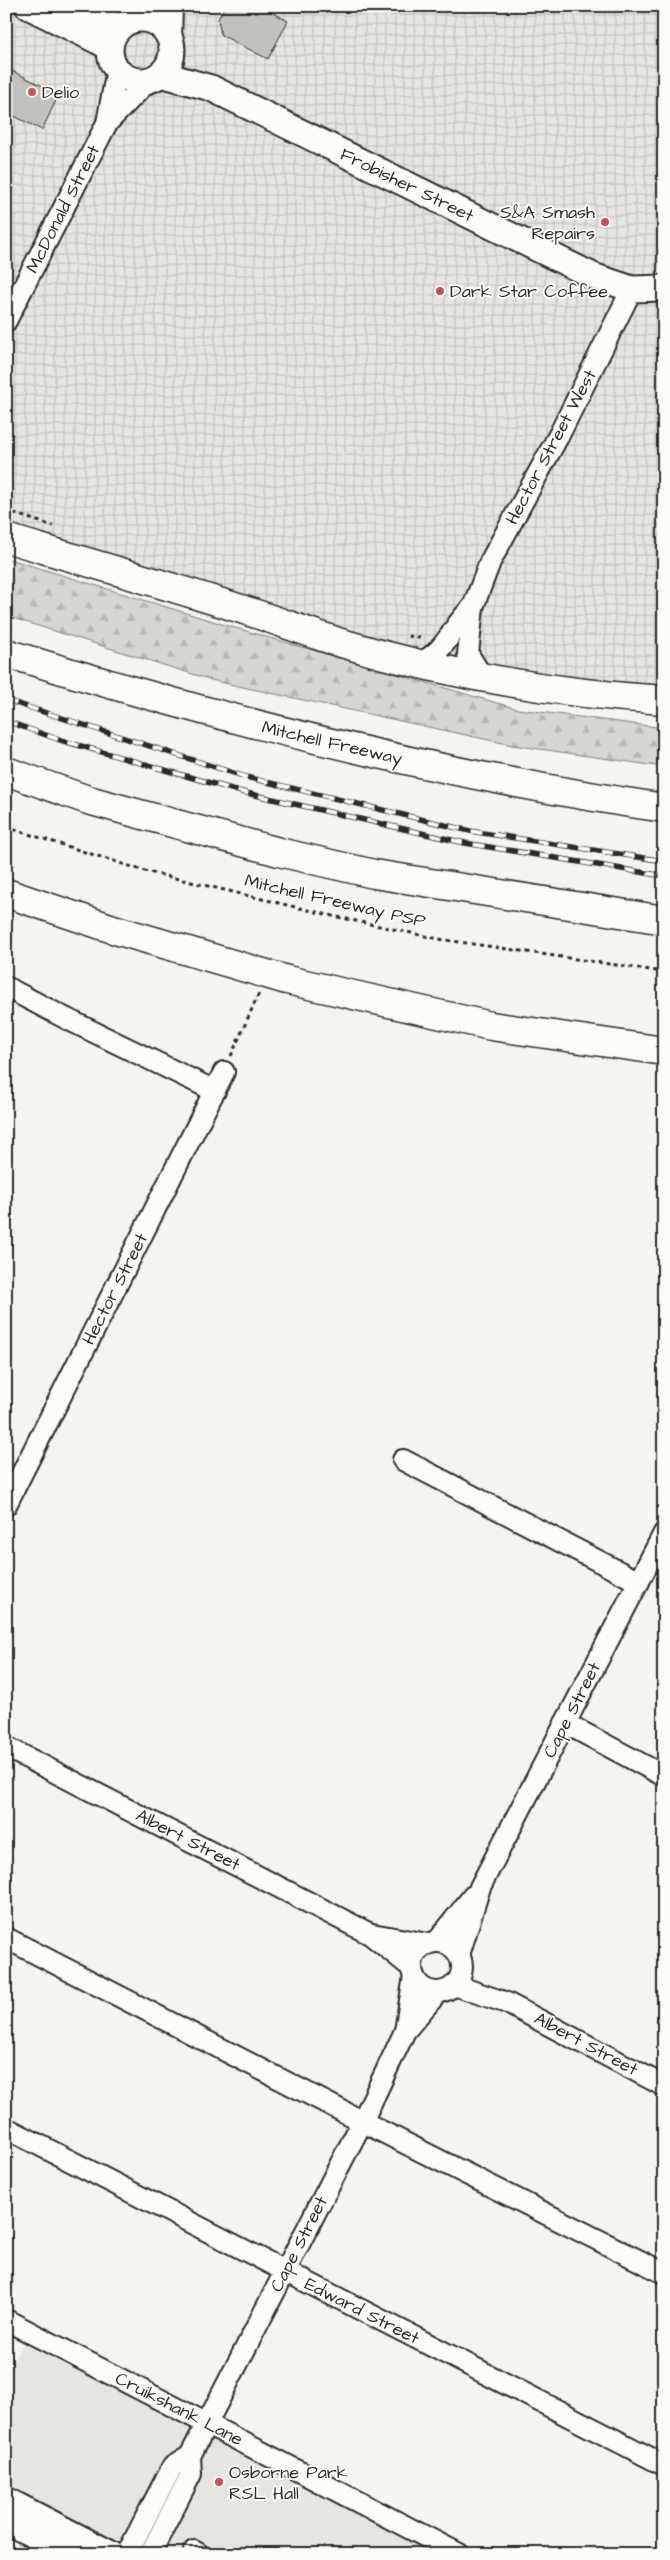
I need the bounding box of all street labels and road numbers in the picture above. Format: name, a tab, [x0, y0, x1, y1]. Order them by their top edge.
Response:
street label: McDonald Street	[20, 140, 106, 278]
street label: Frobisher Street	[336, 142, 479, 228]
street label: Hector Street West	[500, 364, 603, 529]
street label: Mitchell Freeway	[259, 715, 405, 772]
street label: Mitchell Freeway PSP	[242, 868, 428, 935]
street label: Hector Street	[76, 1228, 154, 1349]
street label: Cape Street	[537, 1657, 607, 1762]
street label: Albert Street	[131, 1803, 245, 1877]
street label: Albert Street	[530, 2006, 643, 2082]
street label: Cape Street	[264, 2191, 334, 2296]
street label: Edward Street	[300, 2271, 424, 2351]
street label: Cruikshank Lane	[111, 2366, 247, 2452]

